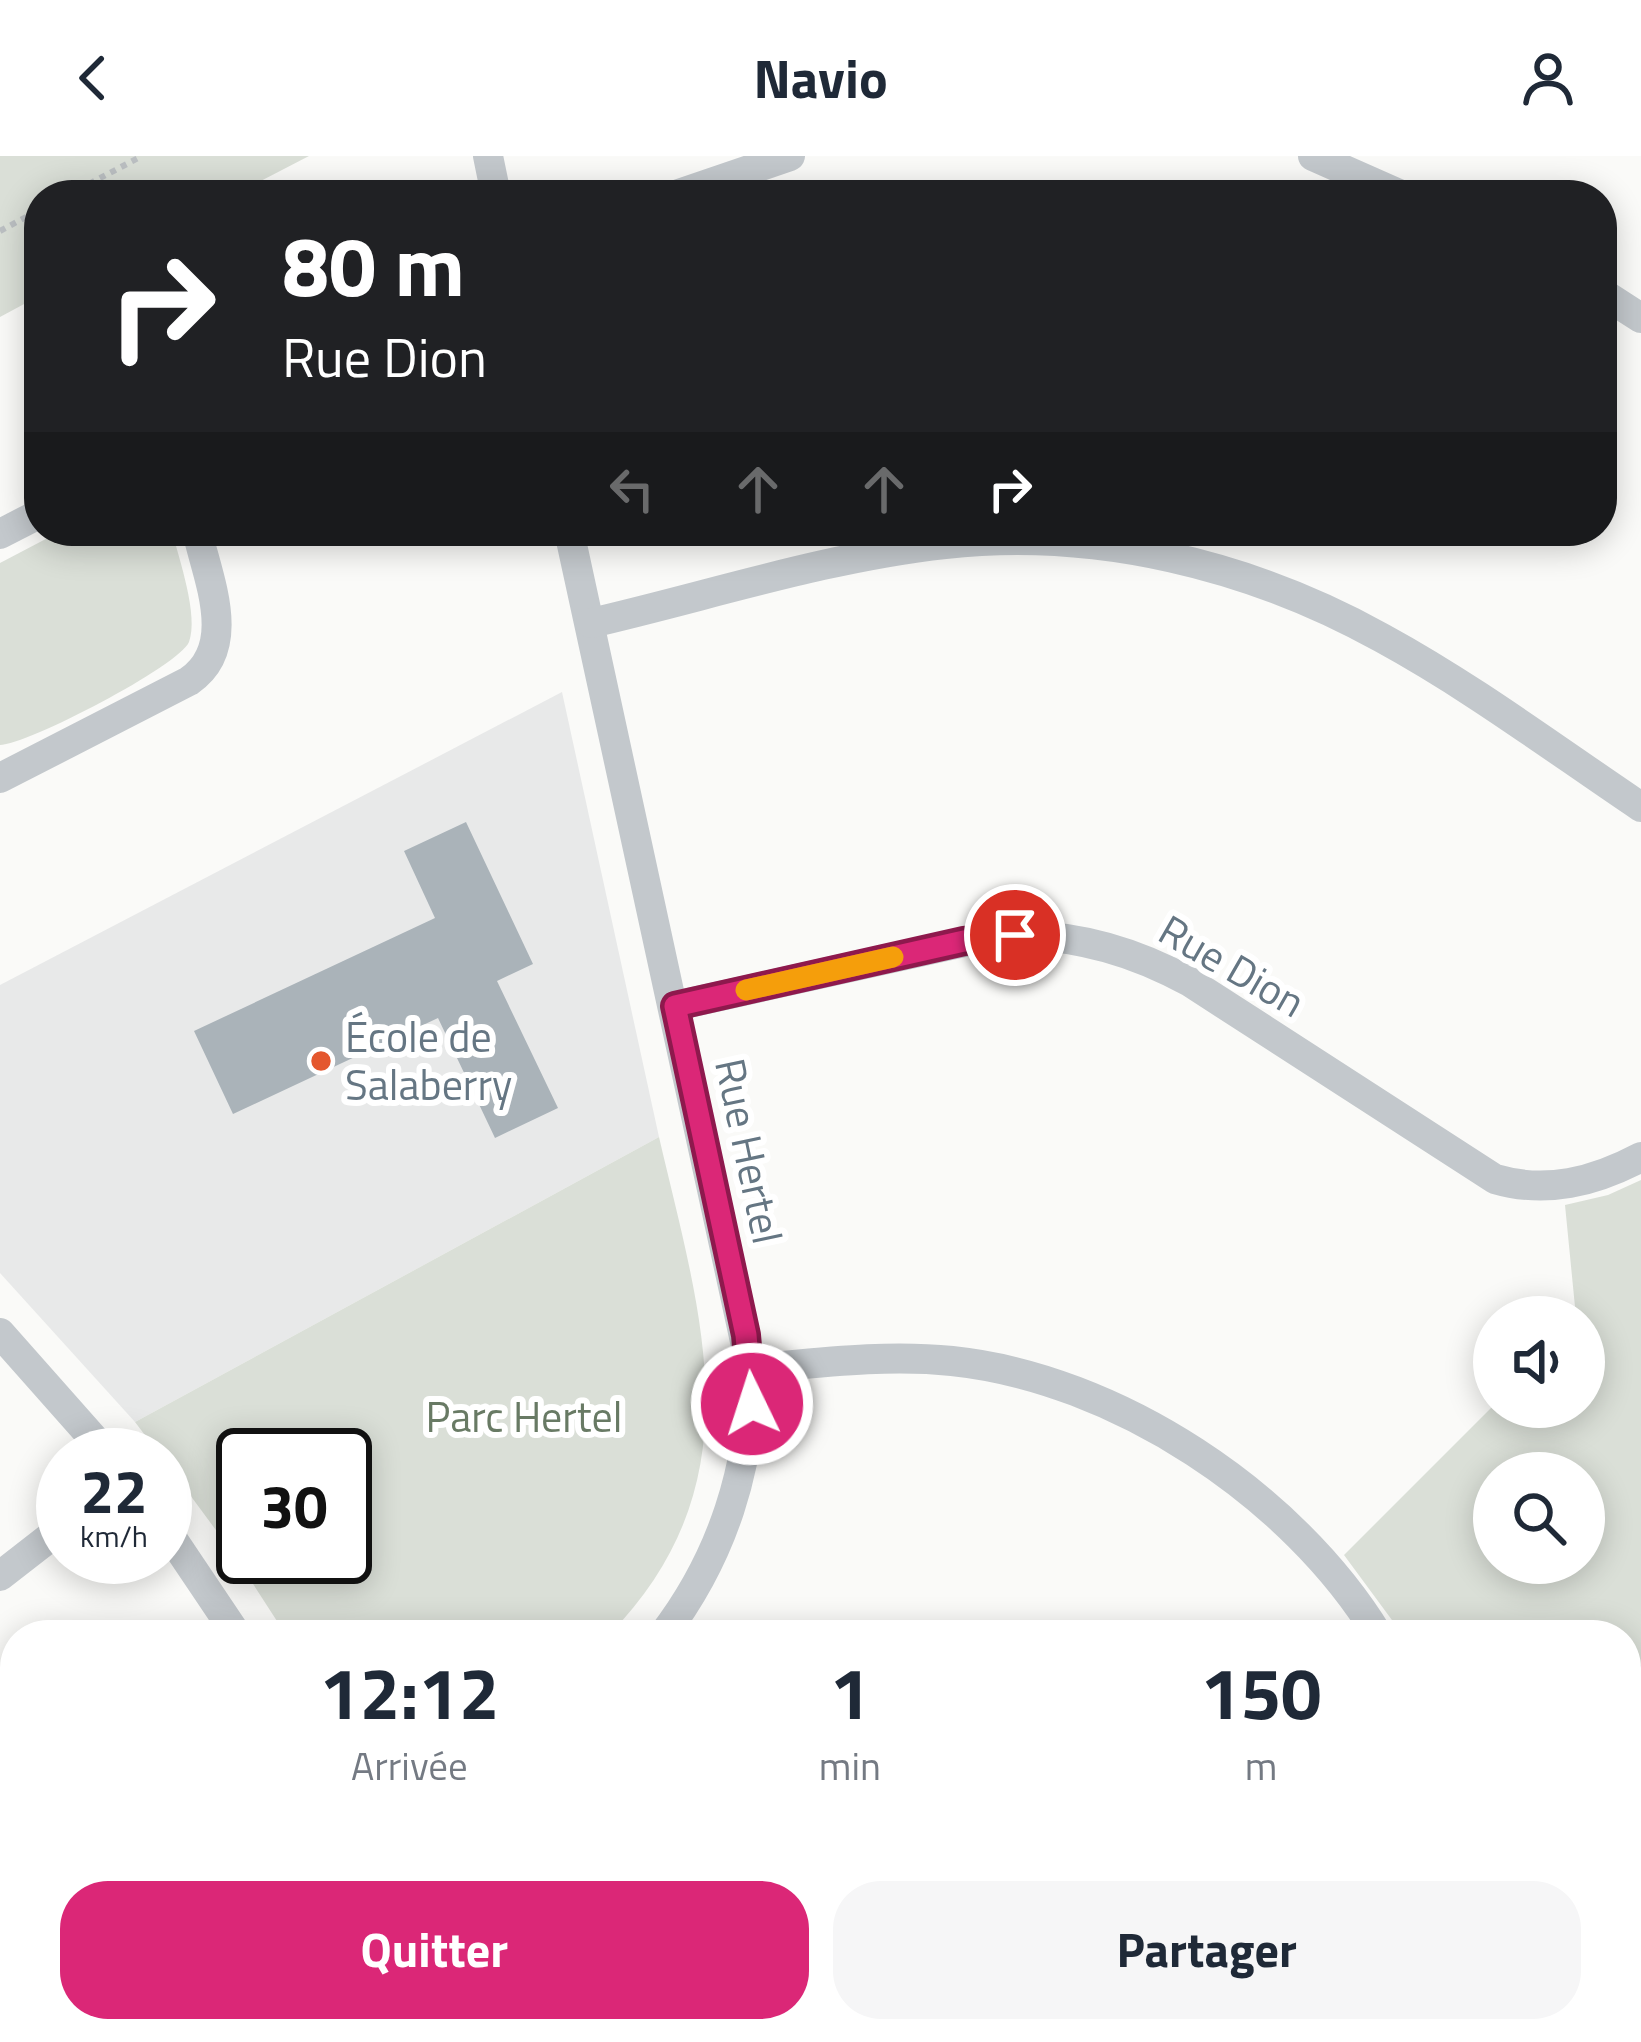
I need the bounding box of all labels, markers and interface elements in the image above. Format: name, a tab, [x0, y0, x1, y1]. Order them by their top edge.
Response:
text: Navio	[753, 37, 888, 119]
icon: back	[60, 45, 126, 111]
icon: person	[1515, 45, 1581, 111]
text: 80 m	[282, 201, 465, 329]
icon: right	[84, 228, 240, 384]
text: Rue Dion	[282, 316, 487, 398]
icon: left	[599, 456, 665, 522]
icon: ahead	[725, 456, 791, 522]
icon: ahead	[851, 456, 917, 522]
icon: right	[977, 456, 1043, 522]
pin	[964, 884, 1066, 986]
street label: Rue Dion	[1147, 898, 1318, 1033]
icon: arrive	[982, 902, 1048, 968]
place label: École de Salaberry	[345, 1004, 512, 1116]
marker: École de Salaberry	[308, 1048, 334, 1074]
street label: Rue Hertel	[699, 1052, 801, 1249]
map controls	[1473, 1296, 1605, 1584]
button: sound	[1473, 1296, 1605, 1428]
position arrow	[689, 1341, 815, 1467]
park label: Parc Hertel	[426, 1384, 622, 1448]
speed limit sign: 30	[216, 1428, 372, 1584]
text: 22	[80, 1445, 148, 1536]
button: search	[1473, 1452, 1605, 1584]
text: km/h	[80, 1513, 148, 1559]
text: 12:12	[320, 1637, 499, 1747]
text: 1	[830, 1637, 870, 1747]
text: 150	[1200, 1637, 1321, 1747]
text: Arrivée	[351, 1736, 468, 1795]
text: min	[819, 1736, 881, 1795]
text: m	[1245, 1736, 1277, 1795]
button: Quitter	[60, 1881, 809, 2019]
button: Partager	[833, 1881, 1581, 2019]

